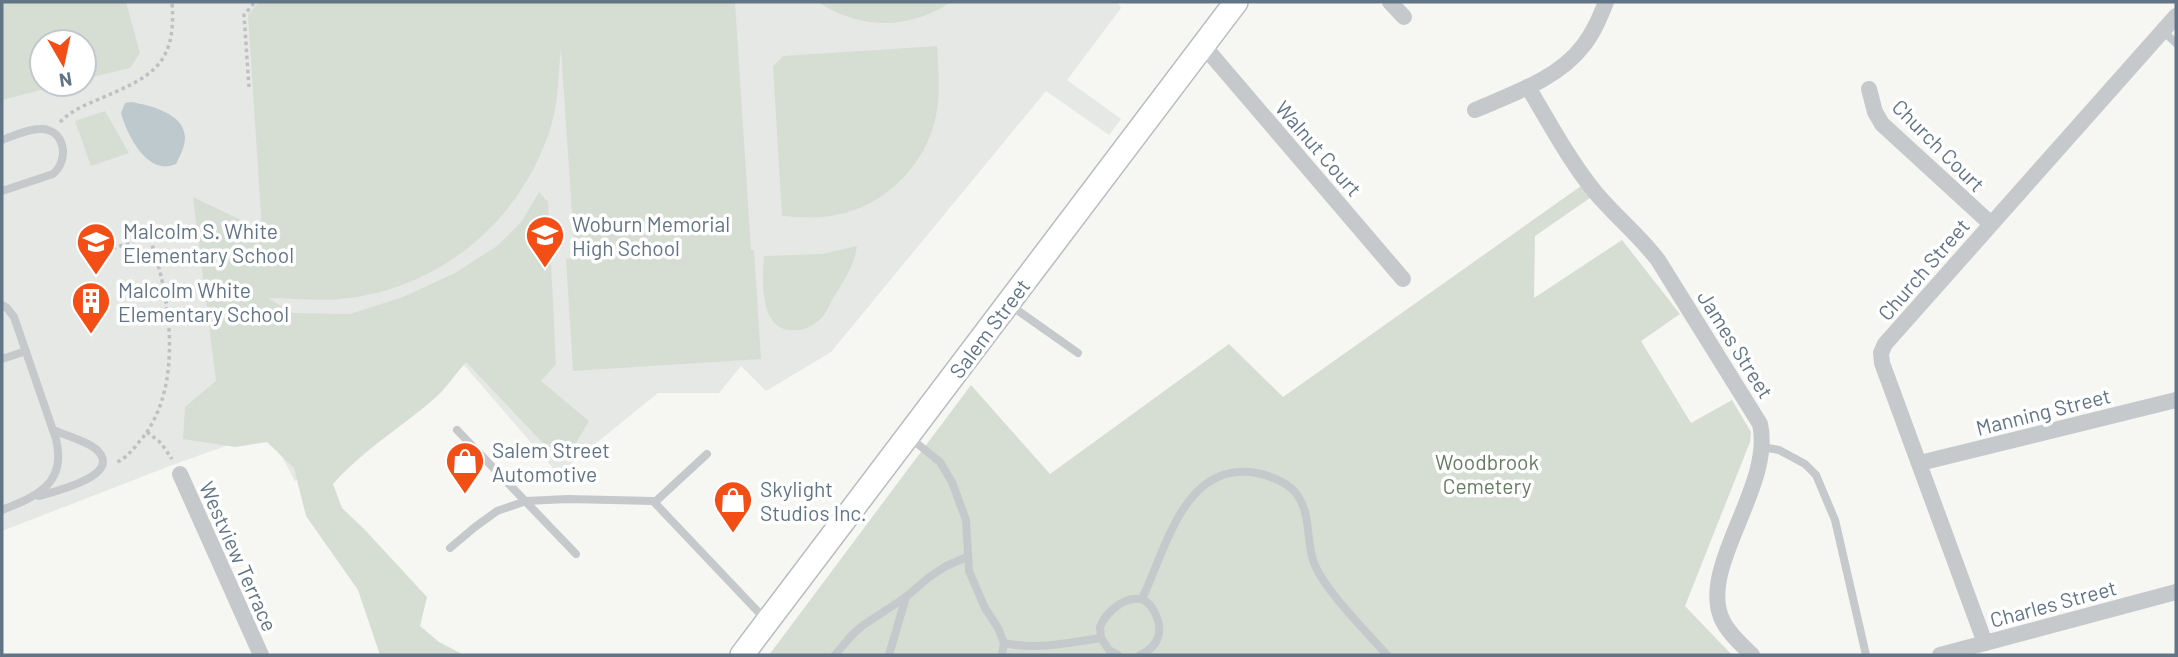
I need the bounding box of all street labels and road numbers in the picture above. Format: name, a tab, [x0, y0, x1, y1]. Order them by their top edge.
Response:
street label: Church Court	[1888, 94, 1990, 196]
street label: Walnut Court	[1271, 95, 1367, 201]
street label: Church Street	[1872, 213, 1974, 325]
street label: Salem Street	[944, 273, 1034, 383]
street label: James Street	[1693, 285, 1779, 403]
street label: Manning Street	[1973, 382, 2113, 440]
street label: Westview Terrace	[195, 477, 283, 635]
street label: Charles Street	[1987, 574, 2119, 632]

